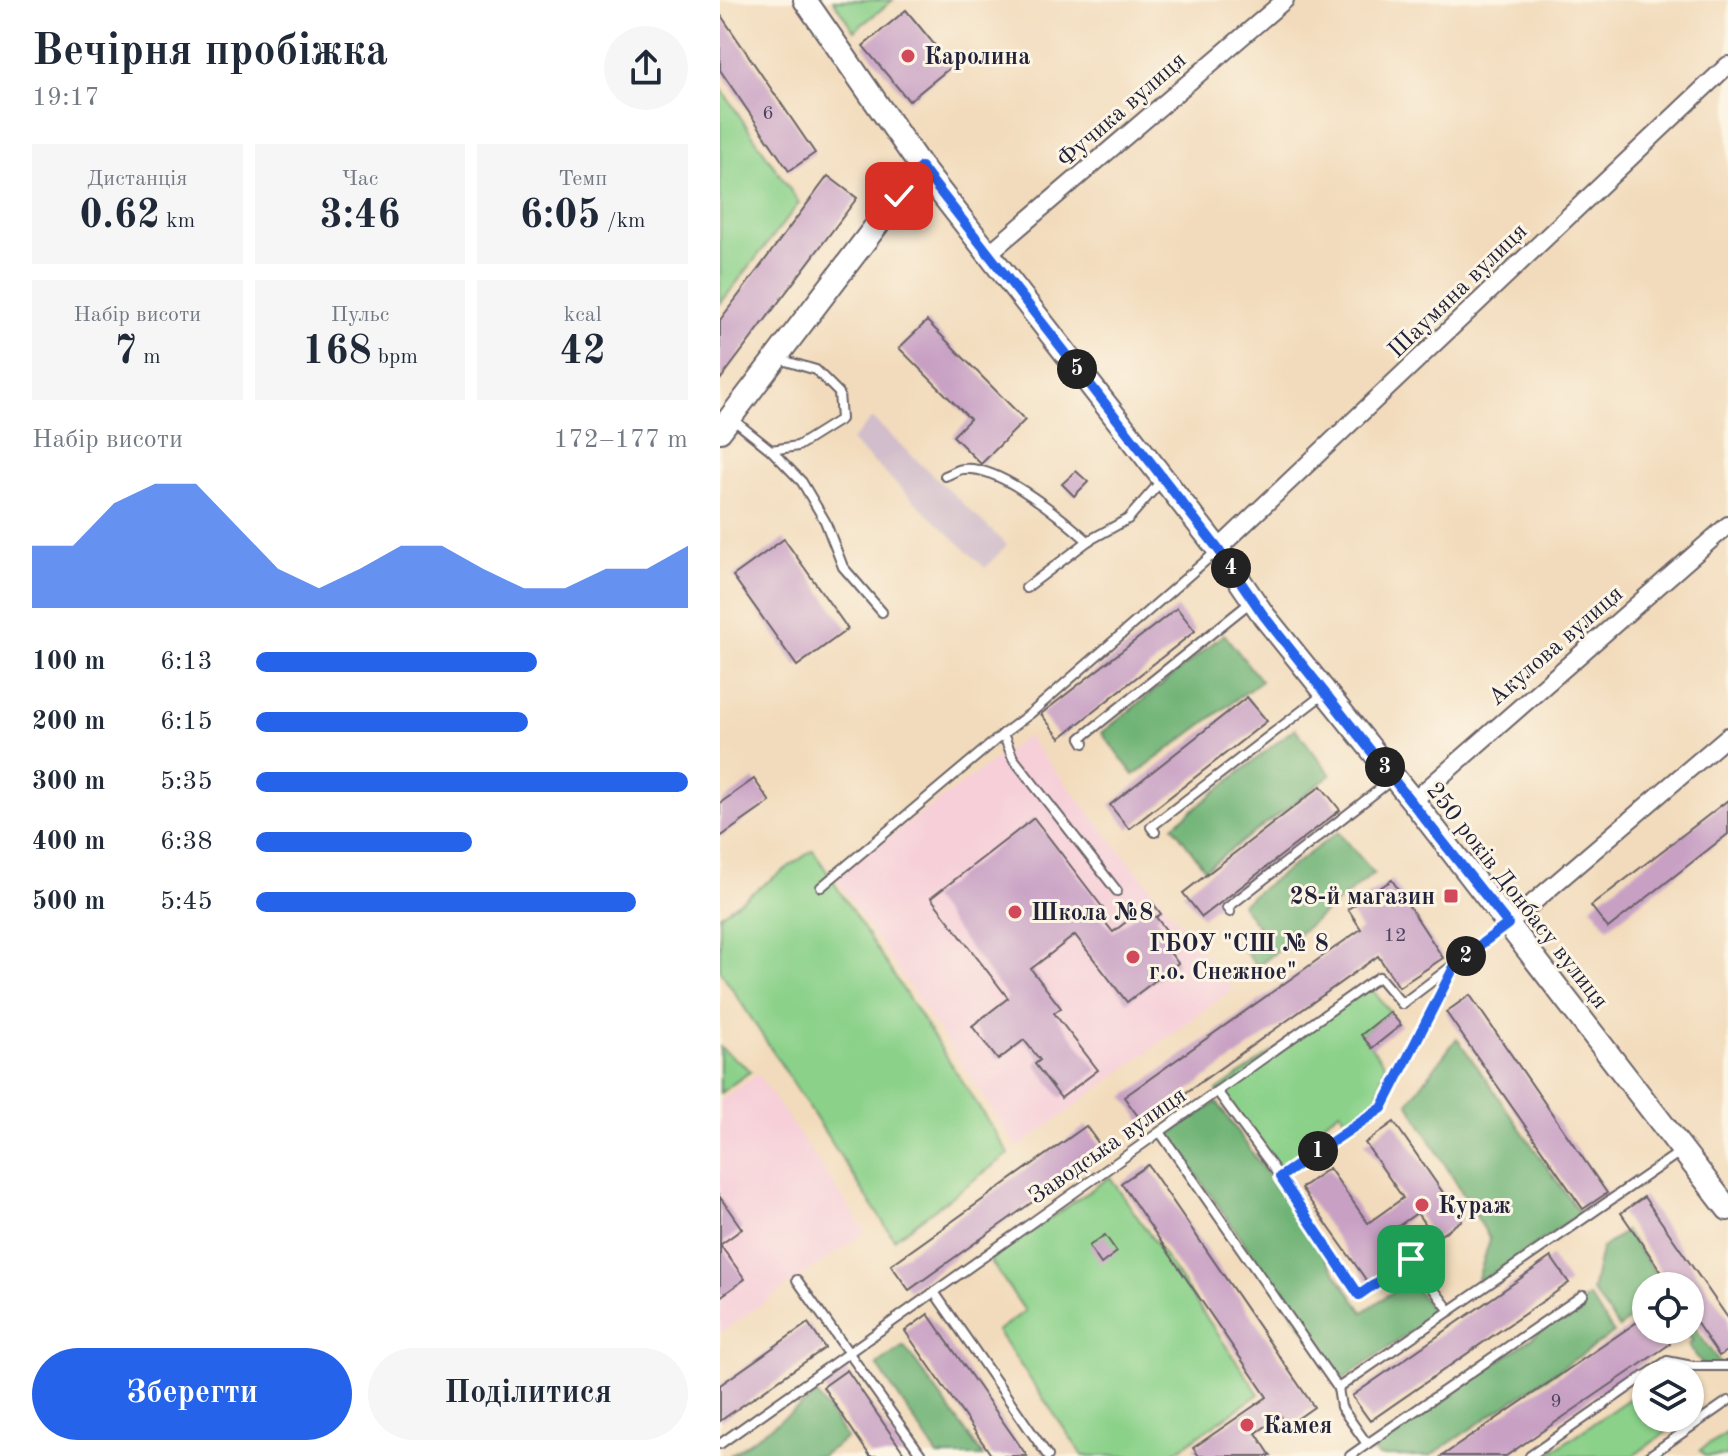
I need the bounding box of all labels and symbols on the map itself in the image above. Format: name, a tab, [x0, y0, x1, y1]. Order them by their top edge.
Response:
place label: Каролина	[924, 46, 1030, 70]
marker: Каролина	[899, 47, 917, 65]
street label: Фучика вулиця	[1053, 48, 1191, 173]
house number: 6	[762, 104, 774, 124]
pin	[865, 162, 933, 230]
street label: Шаумяна вулиця	[1384, 219, 1532, 363]
pin: 5	[1057, 349, 1097, 389]
pin: 4	[1211, 548, 1251, 588]
street label: Акулова вулиця	[1485, 582, 1628, 711]
pin: 3	[1365, 747, 1405, 787]
street label: 250 років Донбасу вулиця	[1421, 776, 1615, 1014]
place label: 28-й магазин	[1290, 886, 1435, 910]
marker: 28-й магазин	[1442, 887, 1460, 905]
place label: Школа №8	[1031, 902, 1153, 926]
marker: Школа №8	[1006, 903, 1024, 921]
house number: 12	[1383, 926, 1407, 946]
place label: ГБОУ "СШ № 8 г.о. Снежное"	[1149, 933, 1329, 985]
pin: 2	[1446, 936, 1486, 976]
marker: ГБОУ "СШ № 8 г.о. Снежное"	[1124, 948, 1142, 966]
street label: Заводська вулиця	[1025, 1083, 1191, 1210]
pin: 1	[1298, 1131, 1338, 1171]
place label: Кураж	[1438, 1195, 1511, 1219]
marker: Кураж	[1413, 1196, 1431, 1214]
pin	[1377, 1225, 1445, 1293]
house number: 9	[1550, 1392, 1562, 1412]
place label: Камея	[1263, 1415, 1332, 1439]
marker: Камея	[1238, 1416, 1256, 1434]

